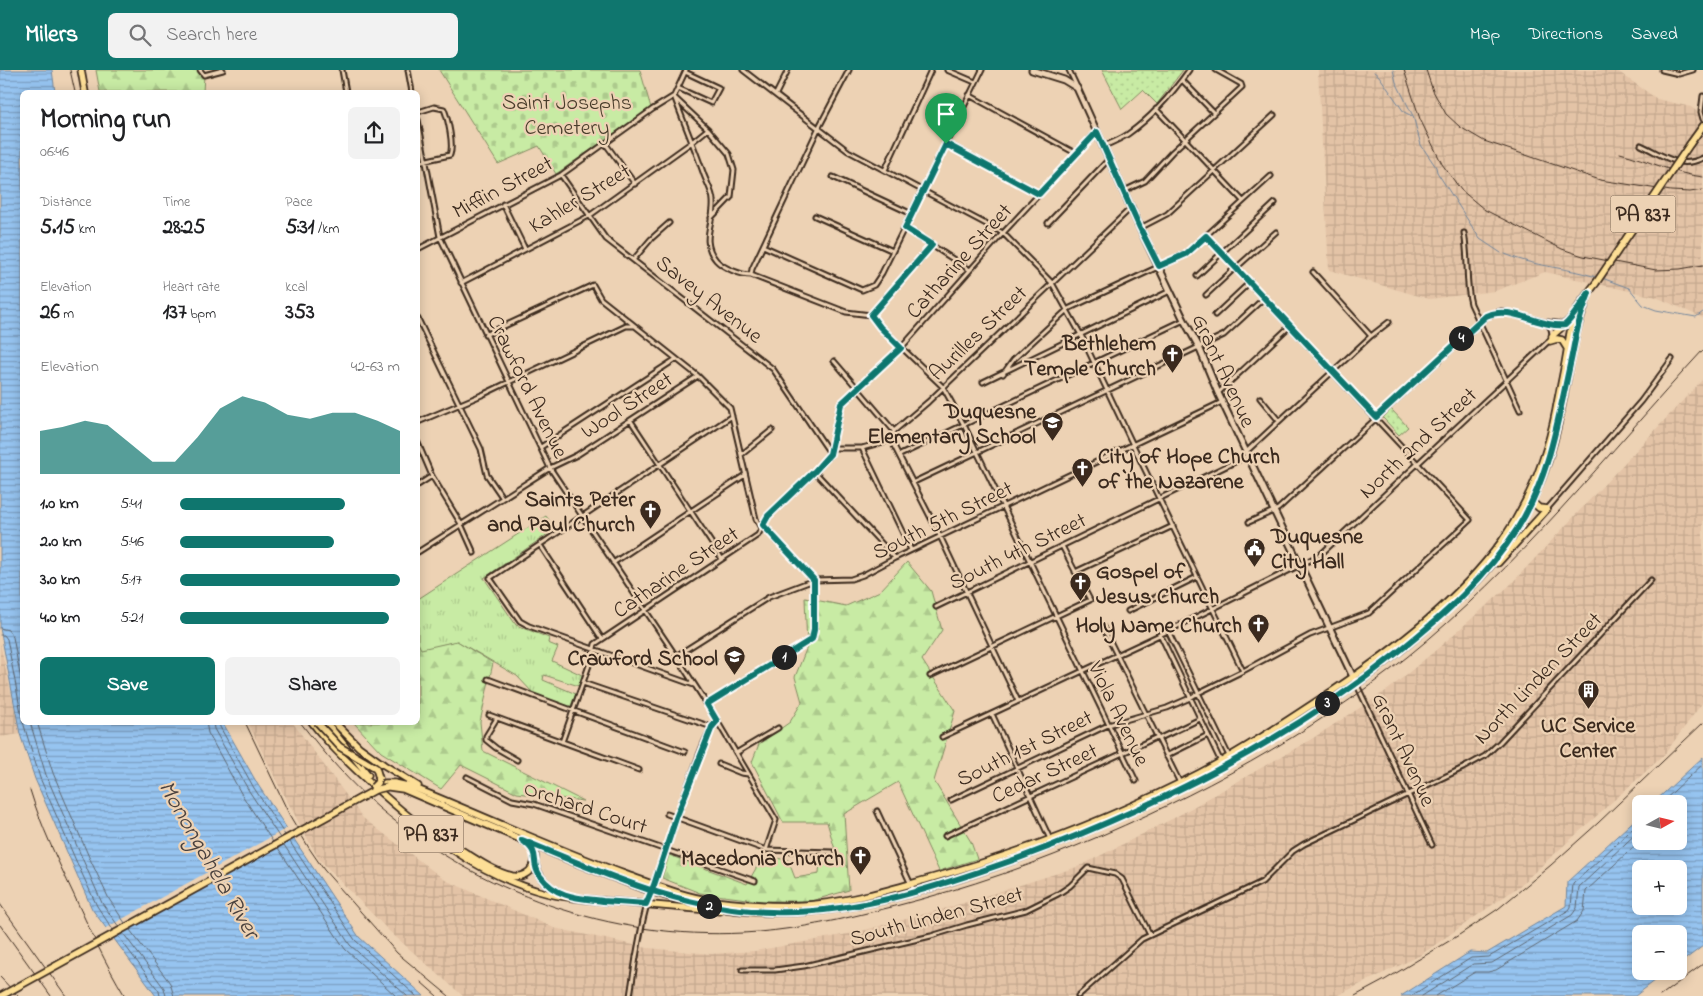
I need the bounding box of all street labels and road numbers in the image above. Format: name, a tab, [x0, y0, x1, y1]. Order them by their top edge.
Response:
street label: Mifflin Street	[447, 148, 560, 229]
street label: Kahler Street	[523, 156, 638, 243]
road number: PA 837	[1610, 196, 1676, 232]
street label: Catharine Street	[899, 197, 1021, 327]
street label: Savey Avenue	[647, 248, 769, 353]
street label: Aurilles Street	[923, 278, 1036, 390]
street label: Grant Avenue	[1182, 309, 1263, 433]
street label: Crawford Avenue	[478, 310, 575, 465]
street label: Wool Street	[575, 364, 680, 448]
street label: North 2nd Street	[1353, 380, 1486, 508]
street label: South 5th Street	[868, 474, 1020, 570]
street label: South 4th Street	[944, 505, 1093, 600]
street label: Catharine Street	[607, 519, 747, 628]
street label: North Linden Street	[1467, 605, 1611, 753]
street label: Viola Avenue	[1078, 656, 1157, 772]
street label: Grant Avenue	[1362, 688, 1443, 812]
street label: South 1st Street	[952, 703, 1099, 797]
street label: Cedar Street	[987, 736, 1104, 813]
street label: Orchard Court	[519, 774, 652, 844]
road number: PA 837	[398, 816, 464, 852]
street label: South Linden Street	[846, 879, 1028, 956]

